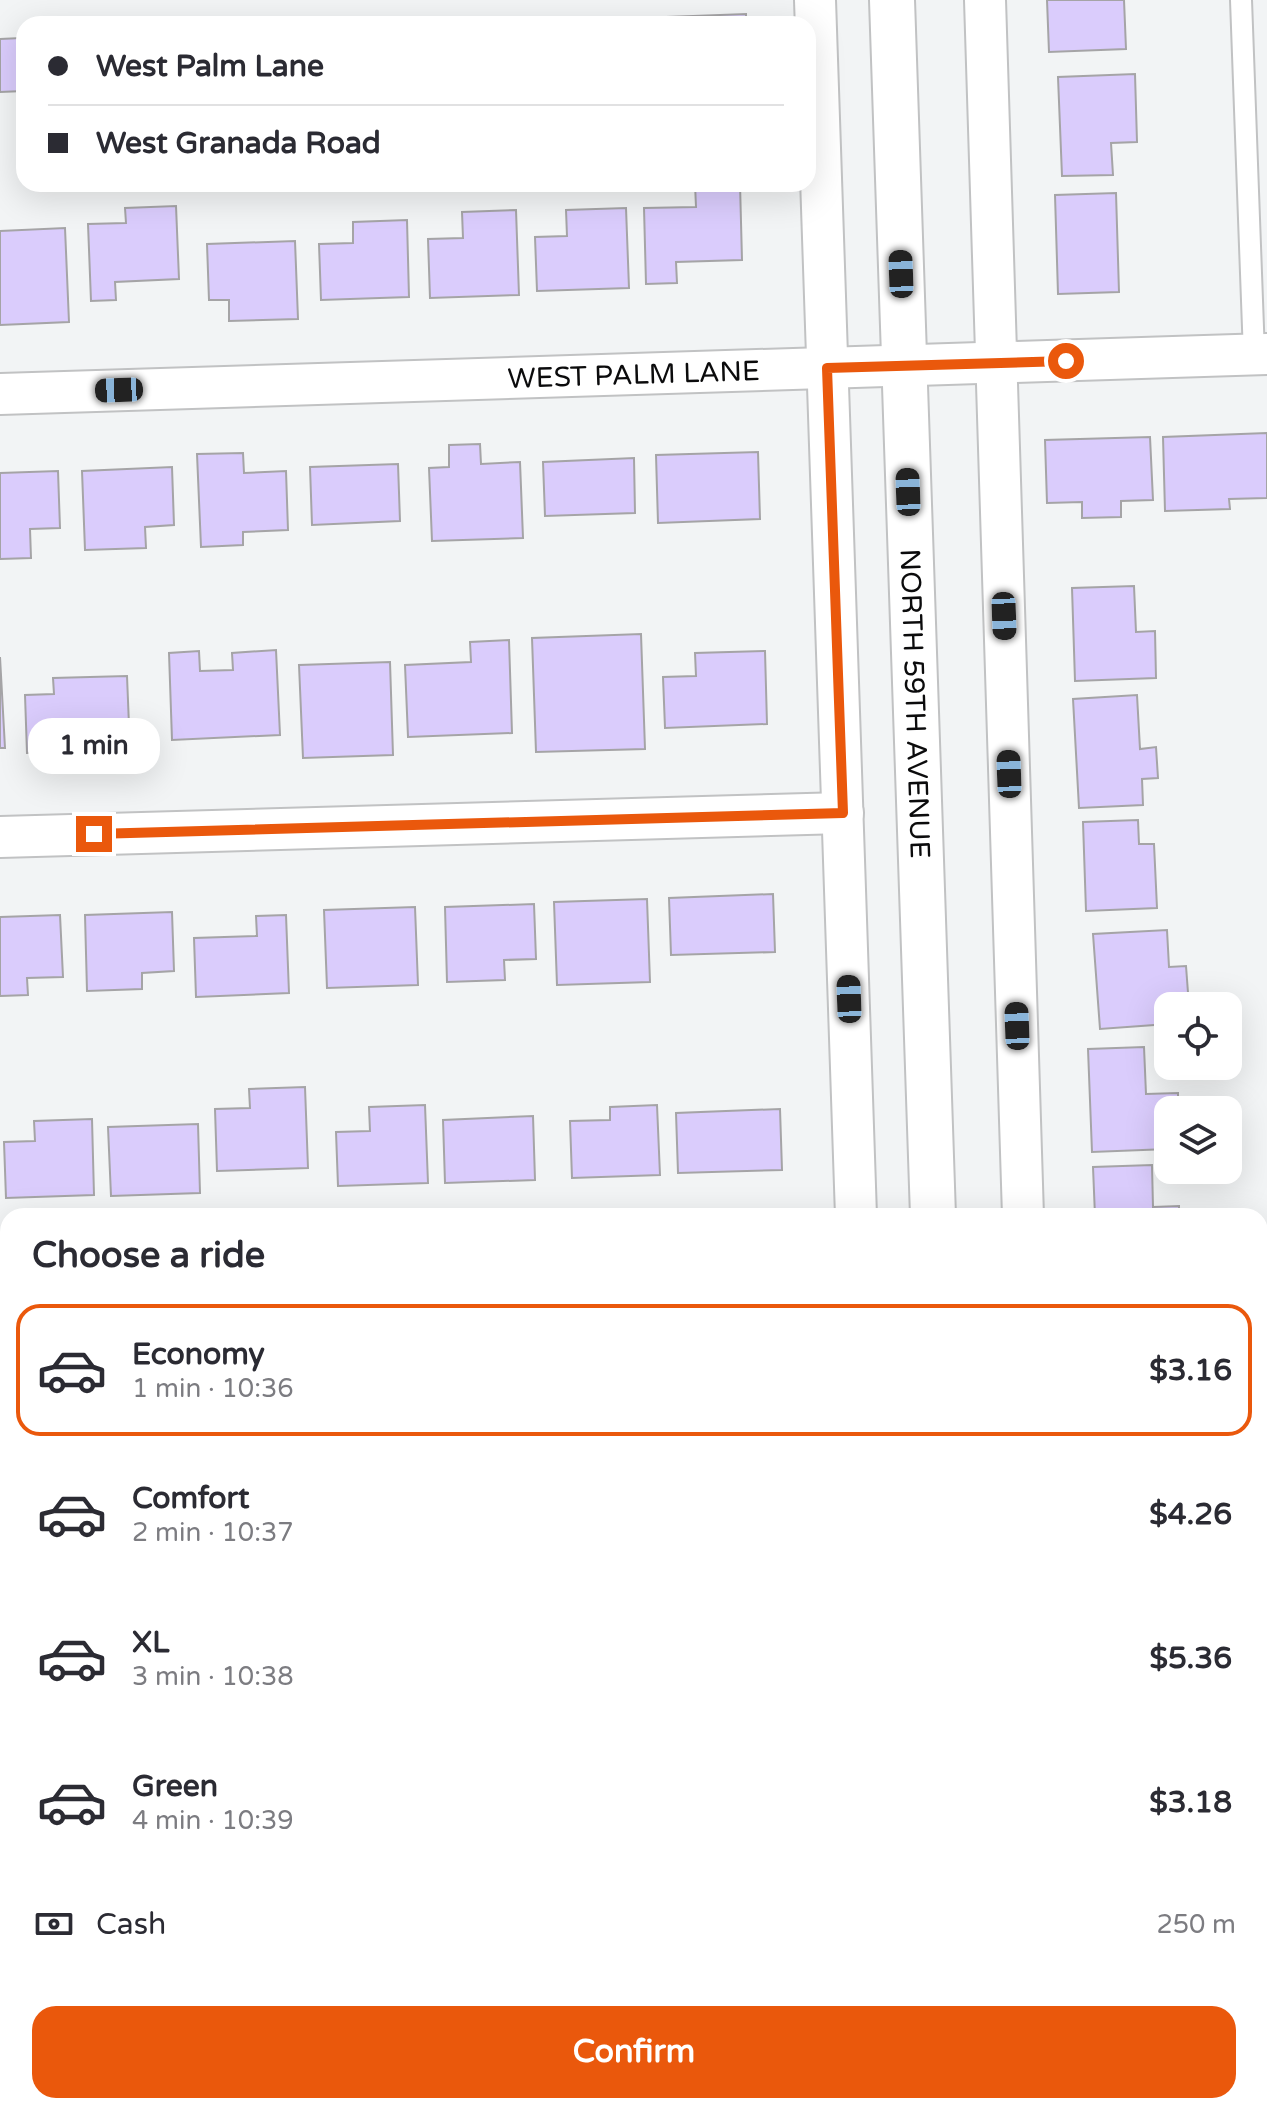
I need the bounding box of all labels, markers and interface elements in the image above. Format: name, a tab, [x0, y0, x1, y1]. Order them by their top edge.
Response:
text: West Palm Lane	[96, 48, 324, 85]
text: West Granada Road	[96, 125, 381, 162]
car	[888, 250, 914, 298]
route start	[1048, 343, 1084, 379]
street label: WEST PALM LANE	[507, 354, 760, 396]
car	[95, 377, 143, 403]
car	[895, 468, 921, 516]
street label: NORTH 59TH AVENUE	[893, 548, 937, 859]
car	[991, 592, 1017, 640]
callout: 1 min	[28, 718, 160, 774]
text: 1 min	[59, 730, 129, 761]
car	[996, 750, 1022, 798]
route end	[76, 816, 112, 852]
car	[836, 975, 862, 1023]
map controls	[1154, 992, 1242, 1184]
button: locate	[1154, 992, 1242, 1080]
car	[1004, 1002, 1030, 1050]
button: layers	[1154, 1096, 1242, 1184]
text: Choose a ride	[32, 1234, 265, 1277]
icon: car	[36, 1334, 108, 1406]
text: Economy	[132, 1336, 265, 1373]
text: $3.16	[1149, 1352, 1232, 1389]
text: 1 min · 10:36	[132, 1373, 294, 1404]
icon: car	[36, 1478, 108, 1550]
text: Comfort	[132, 1480, 250, 1517]
text: $4.26	[1149, 1496, 1232, 1533]
text: 2 min · 10:37	[132, 1517, 294, 1548]
icon: car	[36, 1622, 108, 1694]
text: XL	[132, 1624, 169, 1661]
text: $5.36	[1150, 1640, 1232, 1677]
text: 3 min · 10:38	[132, 1661, 294, 1692]
icon: car	[36, 1766, 108, 1838]
text: Green	[132, 1768, 218, 1805]
text: $3.18	[1149, 1784, 1232, 1821]
text: 4 min · 10:39	[132, 1805, 294, 1836]
icon: cash	[32, 1902, 76, 1946]
text: Cash	[96, 1906, 166, 1943]
text: 250 m	[1156, 1909, 1236, 1940]
button: Confirm	[32, 2006, 1236, 2098]

